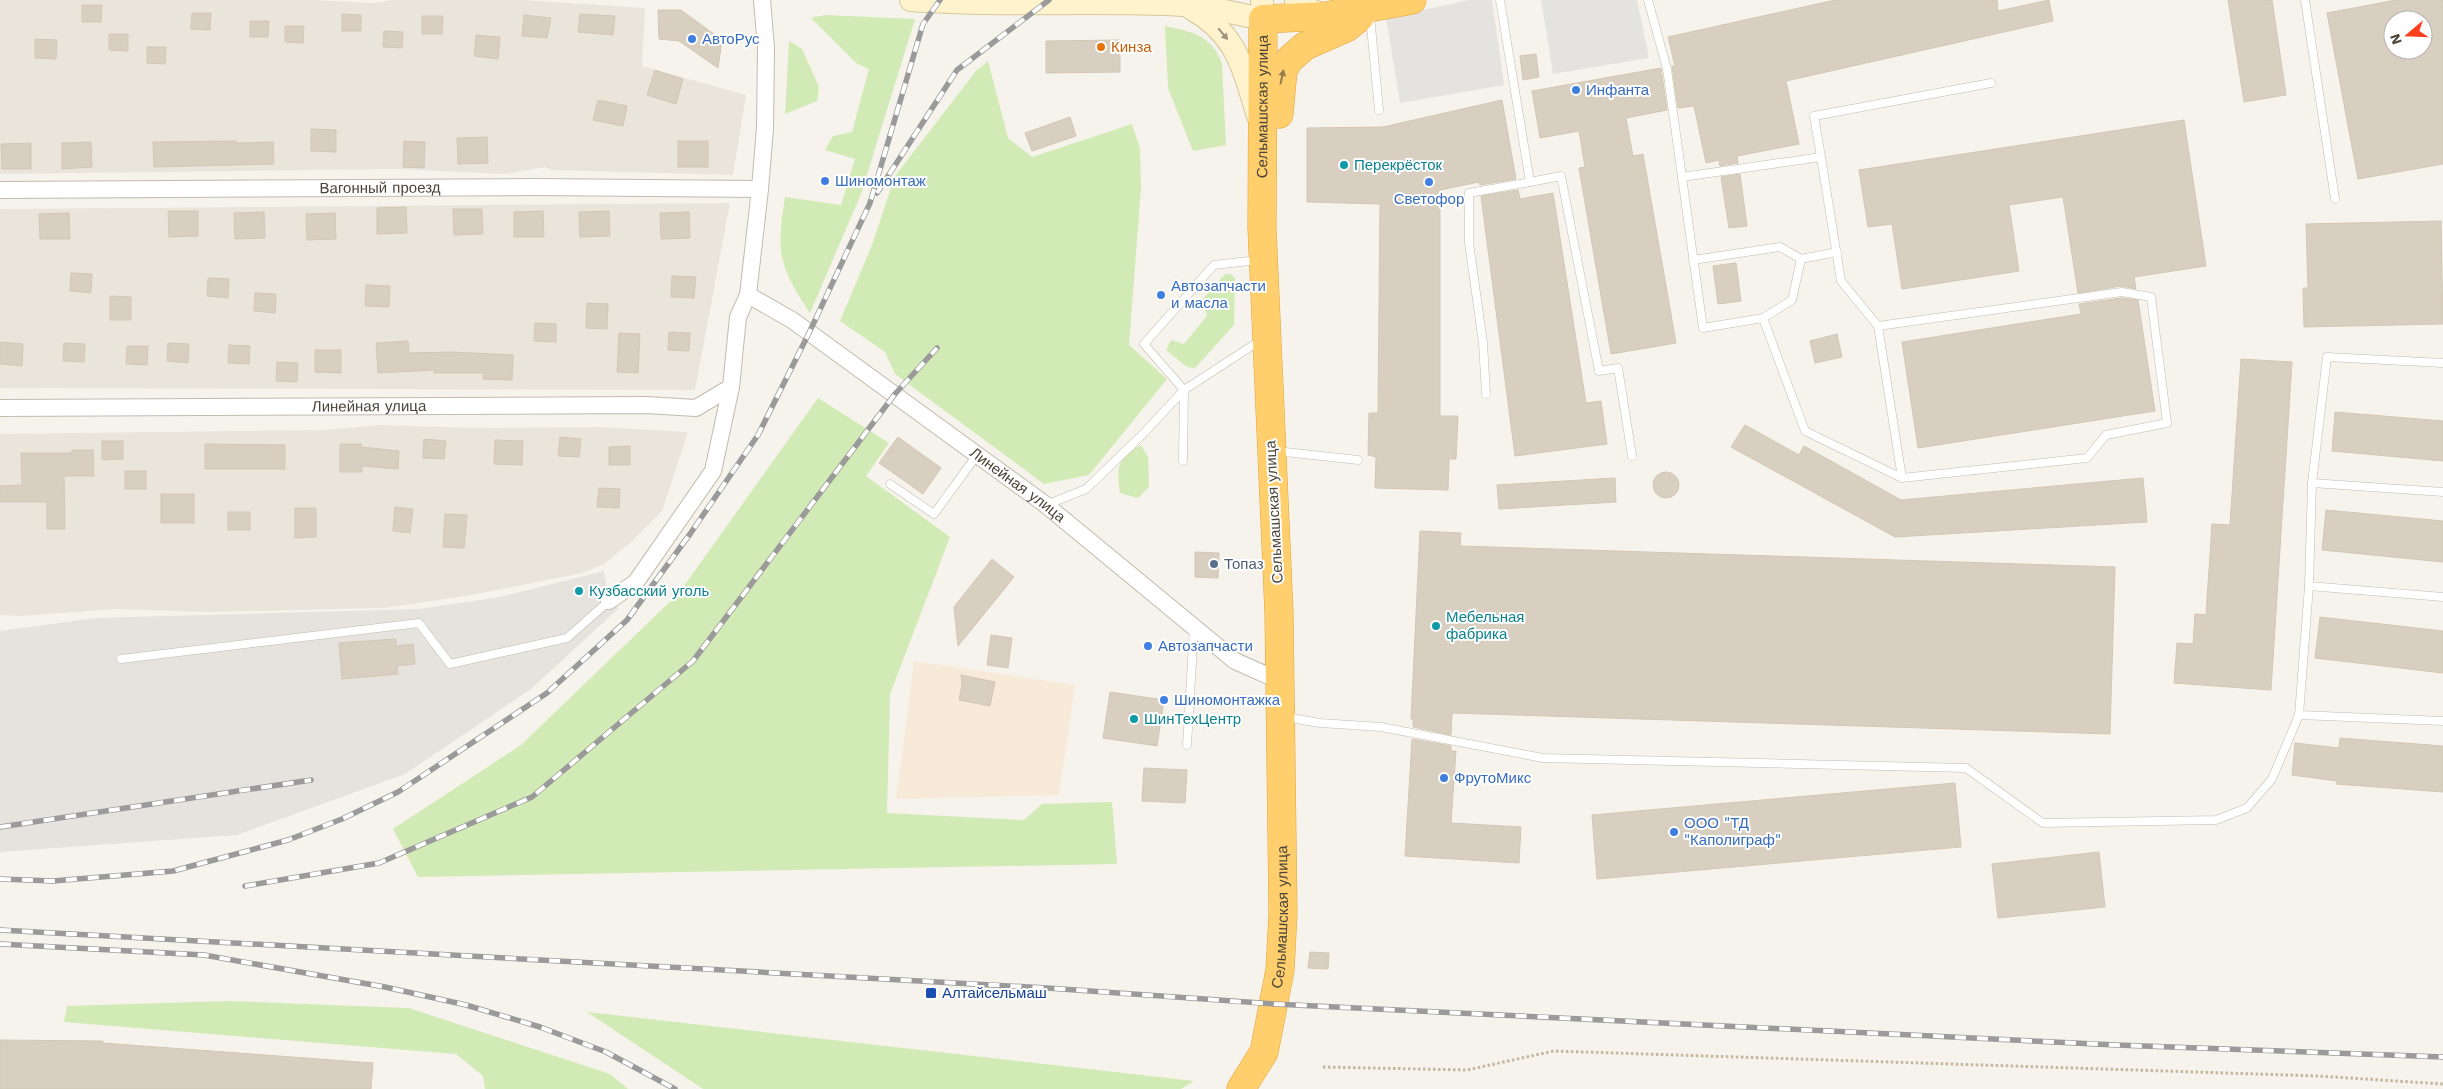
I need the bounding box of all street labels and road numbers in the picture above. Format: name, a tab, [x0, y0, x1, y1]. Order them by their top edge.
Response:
street label: Сельмашская улица	[1253, 34, 1272, 178]
street label: Вагонный проезд	[319, 179, 441, 197]
street label: Линейная улица	[312, 397, 427, 416]
street label: Сельмашская улица	[1261, 439, 1287, 584]
street label: Линейная улица	[966, 444, 1069, 527]
street label: Сельмашская улица	[1268, 845, 1292, 990]

